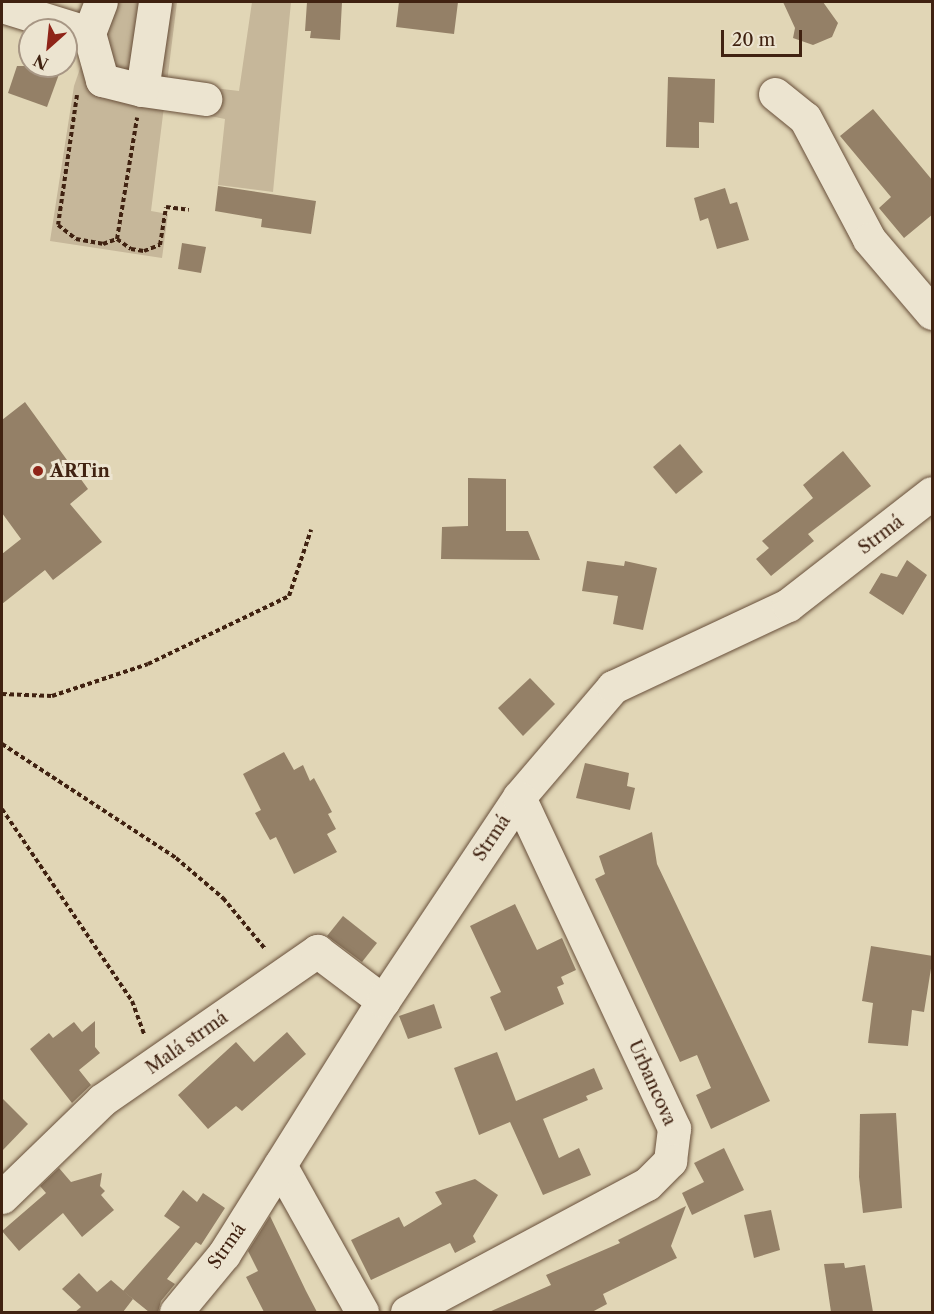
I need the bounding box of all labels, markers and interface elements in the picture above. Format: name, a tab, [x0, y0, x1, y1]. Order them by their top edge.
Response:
north arrow	[18, 18, 78, 78]
scale bar	[724, 18, 805, 56]
text: 20 m	[732, 29, 775, 51]
text: N	[30, 50, 51, 74]
place label: ARTin	[50, 460, 110, 482]
marker: ARTin	[31, 464, 45, 478]
street label: Strmá	[854, 511, 908, 559]
street label: Strmá	[469, 811, 515, 865]
street label: Malá strmá	[142, 1007, 232, 1079]
street label: Urbancova	[624, 1037, 680, 1129]
street label: Strmá	[204, 1219, 250, 1273]

